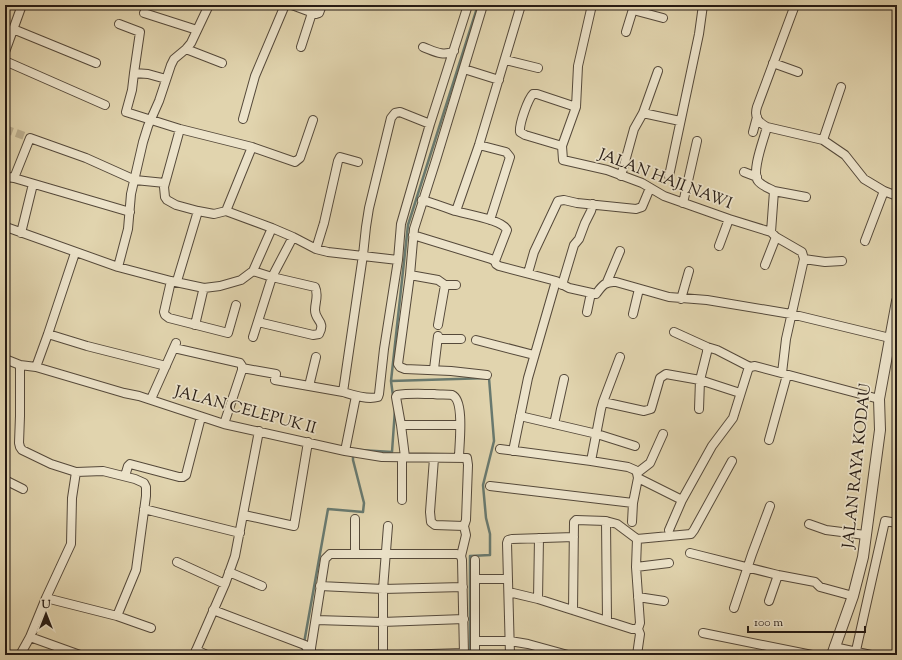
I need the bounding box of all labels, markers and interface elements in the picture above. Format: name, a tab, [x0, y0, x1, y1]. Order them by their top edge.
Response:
street label: JALAN HAJI NAWI	[594, 144, 735, 216]
street label: JALAN CELEPUK II	[171, 381, 318, 441]
street label: JALAN RAYA KODAU	[838, 382, 878, 551]
north arrow	[26, 594, 66, 634]
text: U	[41, 597, 51, 613]
scale bar	[748, 608, 865, 634]
text: 100 m	[754, 614, 783, 632]

